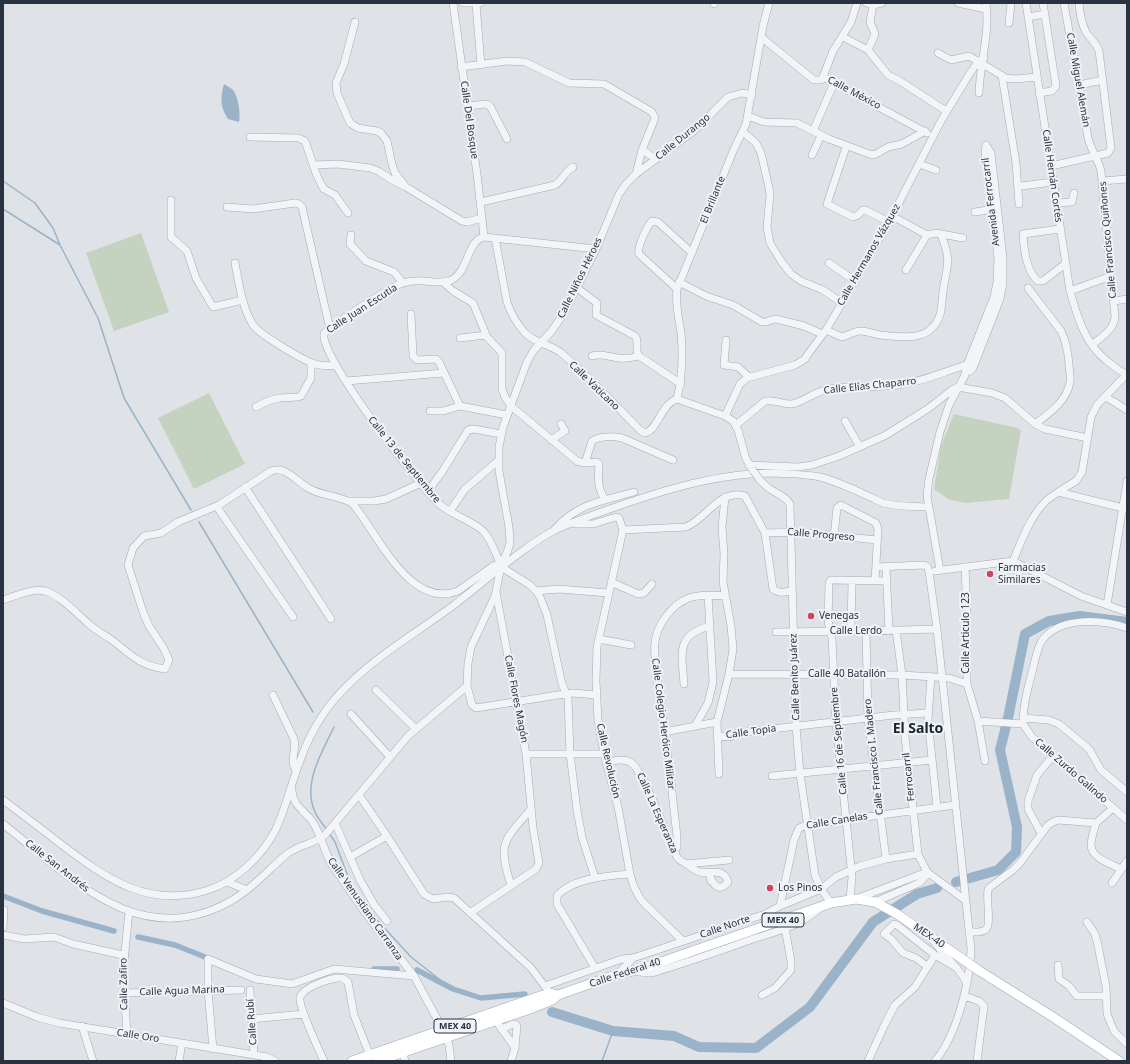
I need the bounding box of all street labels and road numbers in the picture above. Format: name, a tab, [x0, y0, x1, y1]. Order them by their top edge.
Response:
street label: Calle Miguel Alemán	[1064, 32, 1092, 128]
street label: Calle México	[825, 74, 883, 112]
street label: Calle Del Bosque	[458, 80, 480, 160]
street label: Calle Durango	[653, 111, 713, 163]
street label: Calle Hernán Cortés	[1040, 129, 1064, 223]
street label: Avenida Ferrocarril	[980, 157, 1002, 247]
street label: El Brillante	[698, 175, 728, 225]
street label: Calle Francisco Quiñones	[1097, 181, 1119, 299]
street label: Calle Hermanos Vázquez	[835, 202, 903, 308]
street label: Calle Niños Héroes	[555, 236, 605, 320]
street label: Calle Juan Escutia	[324, 282, 400, 336]
street label: Calle Vaticano	[566, 359, 622, 413]
street label: Calle Elías Chaparro	[823, 375, 917, 397]
street label: Calle 13 de Septiembre	[365, 414, 443, 506]
street label: Calle Progreso	[787, 526, 855, 544]
street label: Calle Articulo 123	[960, 592, 972, 674]
street label: Calle Lerdo	[830, 625, 882, 637]
street label: Calle Benito Juárez	[787, 633, 803, 721]
street label: Calle Flores Magón	[502, 654, 530, 744]
street label: Calle Colegio Heróico Militar	[649, 658, 677, 790]
street label: Calle 40 Batallón	[808, 668, 886, 680]
street label: Calle 16 de Septiembre	[828, 687, 850, 795]
street label: Calle Francisco I. Madero	[862, 698, 886, 816]
street label: Calle Revolución	[594, 722, 622, 800]
street label: Calle Topia	[725, 723, 777, 741]
street label: Calle Zurdo Galindo	[1032, 736, 1110, 806]
street label: Ferrocarril	[900, 752, 918, 802]
street label: Calle La Esperanza	[634, 771, 680, 855]
street label: Calle Canelas	[805, 810, 869, 832]
street label: Calle San Andrés	[22, 837, 92, 895]
street label: Calle Venustiano Carranza	[325, 855, 405, 963]
street label: Calle Norte	[698, 913, 752, 941]
road number: MEX 40	[762, 913, 804, 927]
street label: MEX-40	[911, 921, 947, 951]
street label: Calle Federal 40	[588, 956, 662, 990]
street label: Calle Zafiro	[118, 958, 130, 1010]
street label: Calle Agua Marina	[139, 984, 225, 998]
street label: Calle Rubí	[244, 998, 260, 1046]
road number: MEX 40	[434, 1019, 476, 1033]
street label: Calle Oro	[116, 1027, 160, 1045]

